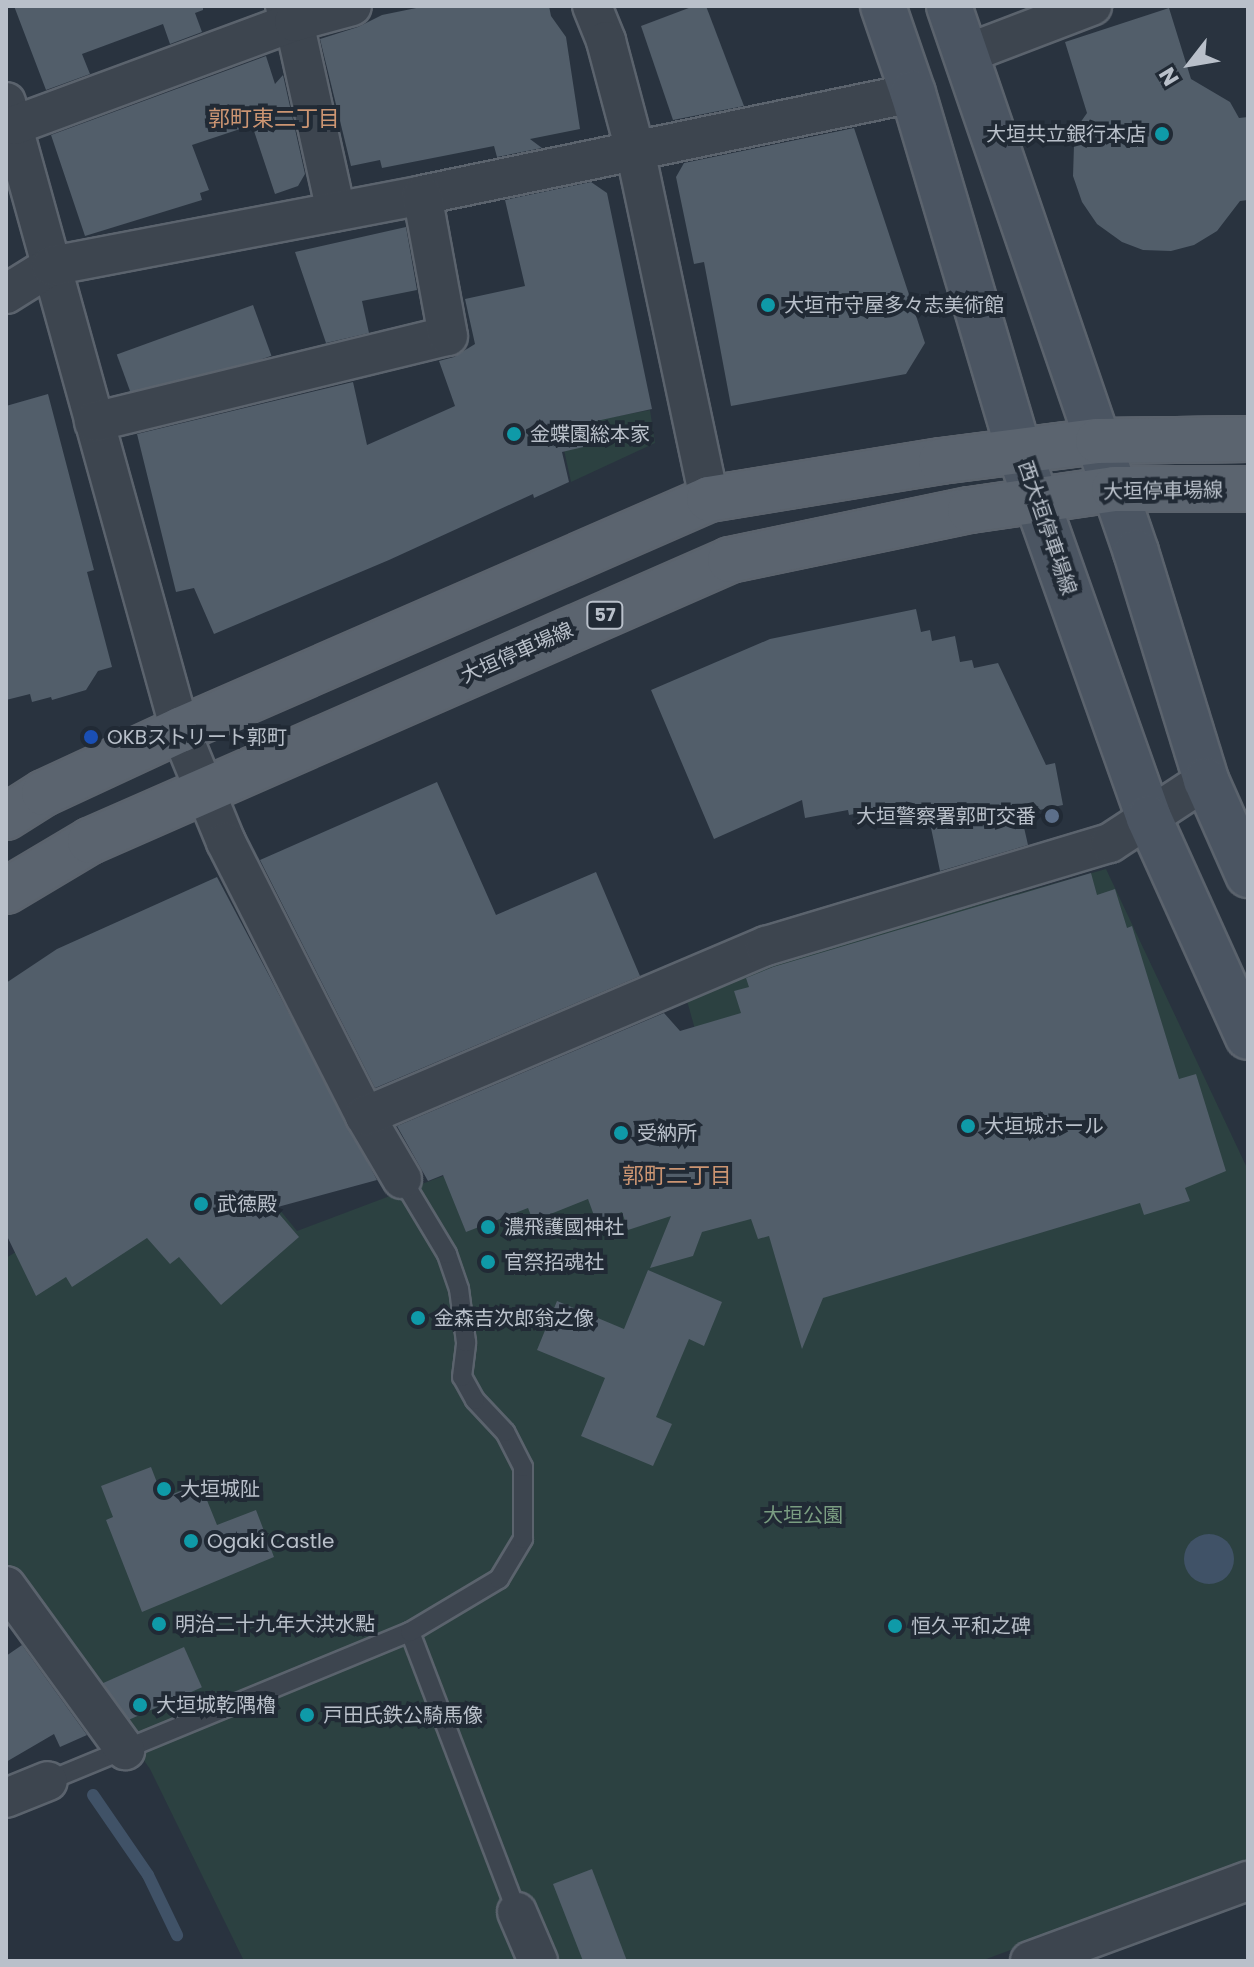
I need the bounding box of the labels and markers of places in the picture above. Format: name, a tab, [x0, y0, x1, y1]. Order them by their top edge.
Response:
place label: 大垣共立銀行本店	[986, 122, 1146, 146]
marker: 大垣共立銀行本店	[1153, 125, 1171, 143]
place label: 大垣市守屋多々志美術館	[784, 293, 1004, 317]
marker: 大垣市守屋多々志美術館	[759, 296, 777, 314]
place label: 金蝶園総本家	[530, 422, 650, 446]
marker: 金蝶園総本家	[505, 425, 523, 443]
place label: OKBストリート郭町	[107, 725, 287, 749]
marker: OKBストリート郭町	[82, 728, 100, 746]
place label: 大垣警察署郭町交番	[856, 804, 1036, 828]
marker: 大垣警察署郭町交番	[1043, 807, 1061, 825]
place label: 大垣城ホール	[984, 1114, 1104, 1138]
marker: 大垣城ホール	[959, 1117, 977, 1135]
place label: 受納所	[637, 1121, 697, 1145]
marker: 受納所	[612, 1124, 630, 1142]
place label: 武徳殿	[217, 1192, 277, 1216]
marker: 武徳殿	[192, 1195, 210, 1213]
place label: 濃飛護國神社	[504, 1215, 624, 1239]
marker: 濃飛護國神社	[479, 1218, 497, 1236]
place label: 官祭招魂社	[504, 1250, 604, 1274]
marker: 官祭招魂社	[479, 1253, 497, 1271]
place label: 金森吉次郎翁之像	[434, 1306, 594, 1330]
marker: 金森吉次郎翁之像	[409, 1309, 427, 1327]
place label: 大垣城阯	[180, 1477, 260, 1501]
marker: 大垣城阯	[155, 1480, 173, 1498]
place label: Ogaki Castle	[207, 1529, 334, 1553]
marker: Ogaki Castle	[182, 1532, 200, 1550]
place label: 明治二十九年大洪水點	[175, 1612, 375, 1636]
place label: 恒久平和之碑	[911, 1614, 1031, 1638]
marker: 明治二十九年大洪水點	[150, 1615, 168, 1633]
marker: 恒久平和之碑	[886, 1617, 904, 1635]
place label: 大垣城乾隅櫓	[156, 1693, 276, 1717]
marker: 大垣城乾隅櫓	[131, 1696, 149, 1714]
place label: 戸田氏鉄公騎馬像	[323, 1703, 483, 1727]
marker: 戸田氏鉄公騎馬像	[298, 1706, 316, 1724]

